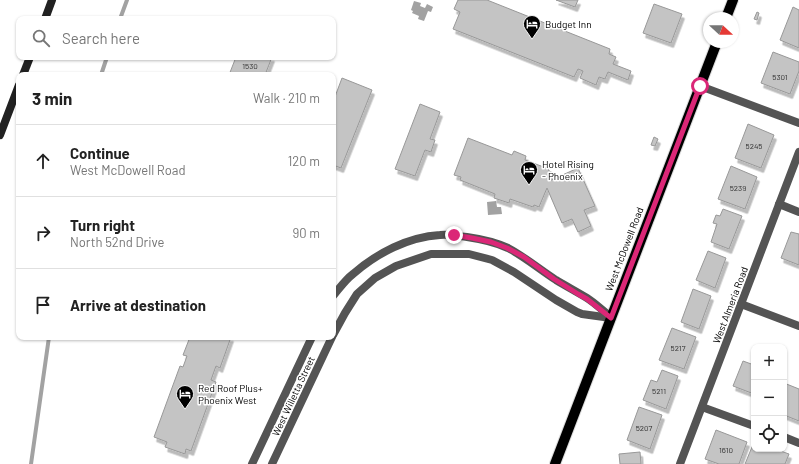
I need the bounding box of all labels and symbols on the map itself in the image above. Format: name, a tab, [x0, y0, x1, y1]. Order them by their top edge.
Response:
north arrow	[703, 12, 739, 48]
hotel icon: Budget Inn	[522, 14, 542, 39]
place label: Budget Inn	[545, 18, 592, 30]
house number: 1530	[242, 61, 258, 71]
house number: 5301	[772, 72, 788, 82]
route start	[691, 77, 709, 95]
house number: 5245	[746, 141, 762, 151]
place label: Hotel Rising - Phoenix	[542, 158, 594, 182]
hotel icon: Hotel Rising - Phoenix	[519, 160, 539, 185]
house number: 5239	[730, 183, 746, 193]
street label: West McDowell Road	[602, 205, 646, 293]
route end	[445, 226, 463, 244]
street label: West Almeria Road	[710, 265, 750, 345]
house number: 5217	[671, 343, 686, 353]
street label: West Willetta Street	[269, 354, 317, 438]
place label: Red Roof Plus+ Phoenix West	[198, 382, 263, 406]
hotel icon: Red Roof Plus+ Phoenix West	[175, 384, 195, 409]
house number: 5211	[652, 386, 666, 396]
house number: 5207	[636, 423, 653, 433]
house number: 1610	[719, 445, 733, 455]

